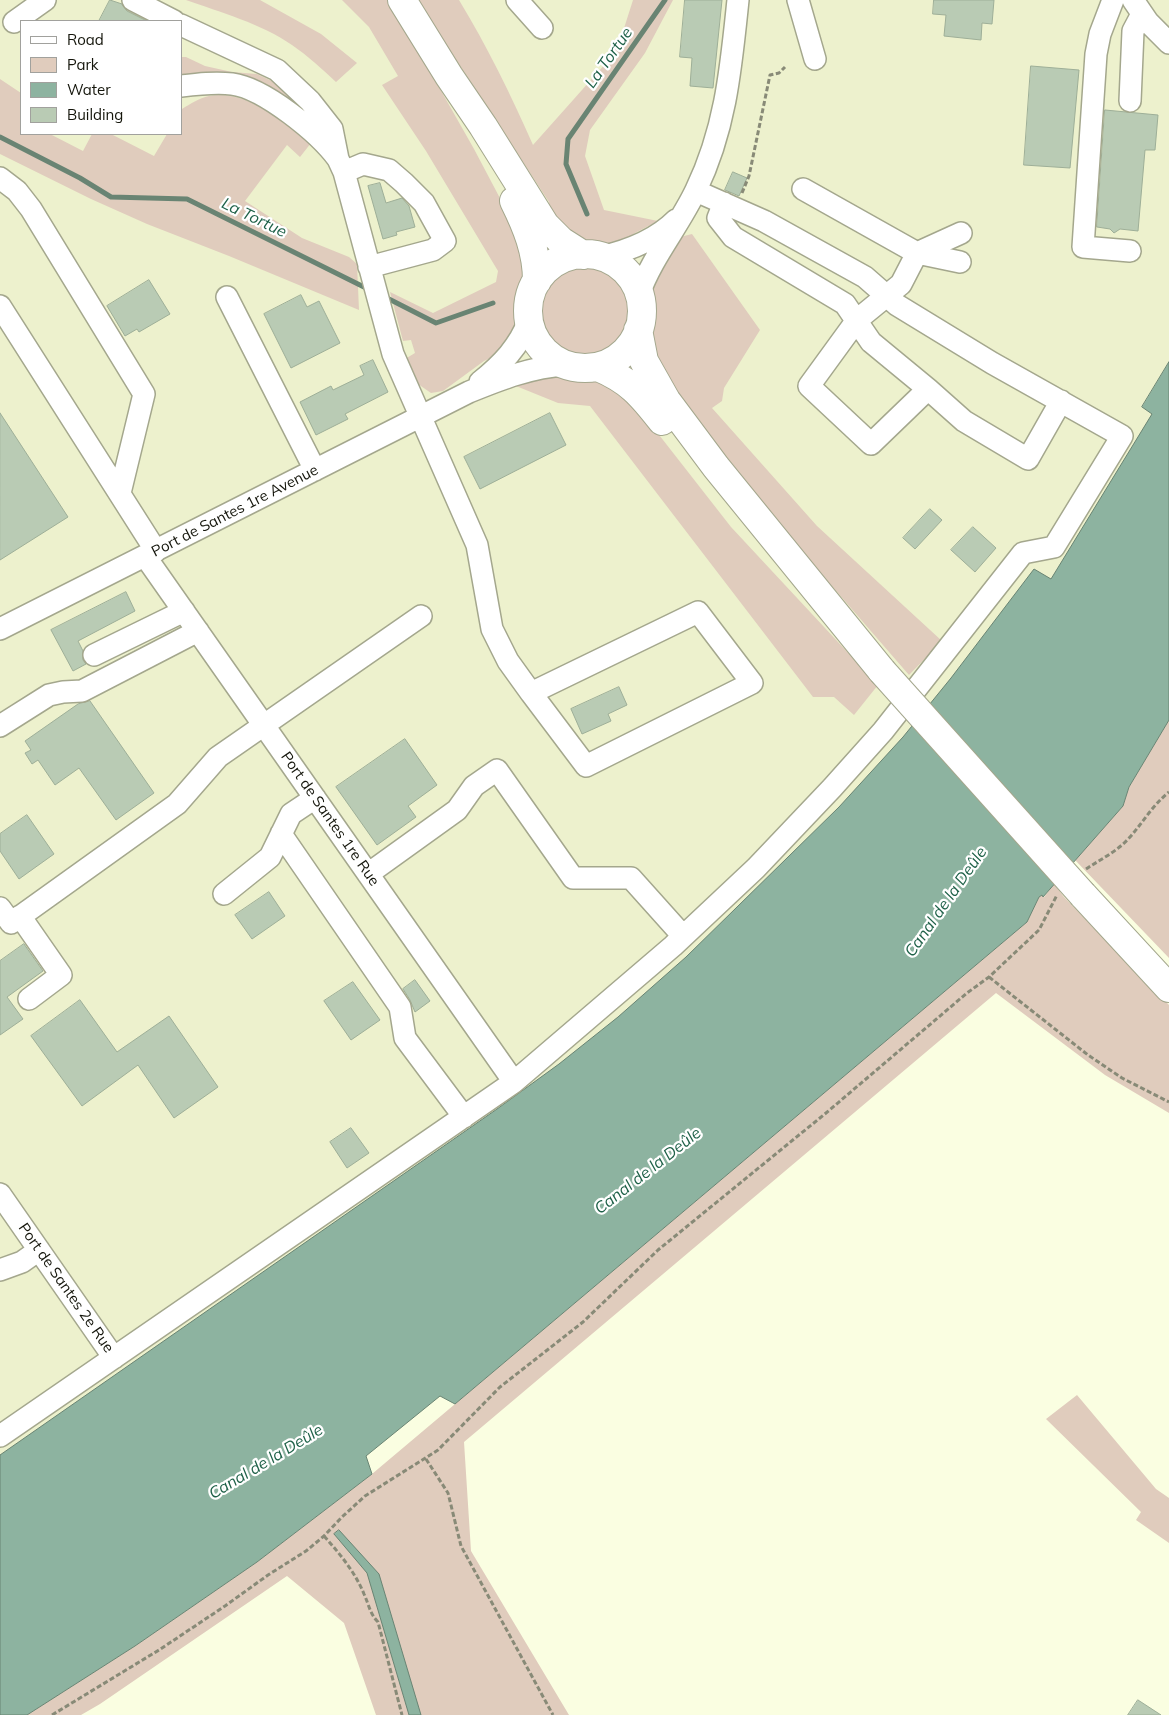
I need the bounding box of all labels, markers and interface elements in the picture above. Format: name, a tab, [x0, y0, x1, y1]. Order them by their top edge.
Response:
legend	[20, 20, 182, 135]
water label: La Tortue	[581, 24, 637, 92]
text: Road	[67, 30, 104, 49]
text: Park	[67, 55, 99, 74]
text: Water	[67, 80, 111, 99]
text: Building	[67, 105, 123, 124]
water label: La Tortue	[218, 194, 290, 242]
street label: Port de Santes 1re Avenue	[149, 461, 321, 561]
street label: Port de Santes 1re Rue	[277, 749, 383, 889]
water label: Canal de la Deûle	[901, 843, 991, 961]
water label: Canal de la Deûle	[591, 1124, 705, 1218]
street label: Port de Santes 2e Rue	[14, 1220, 118, 1356]
water label: Canal de la Deûle	[205, 1420, 327, 1504]

